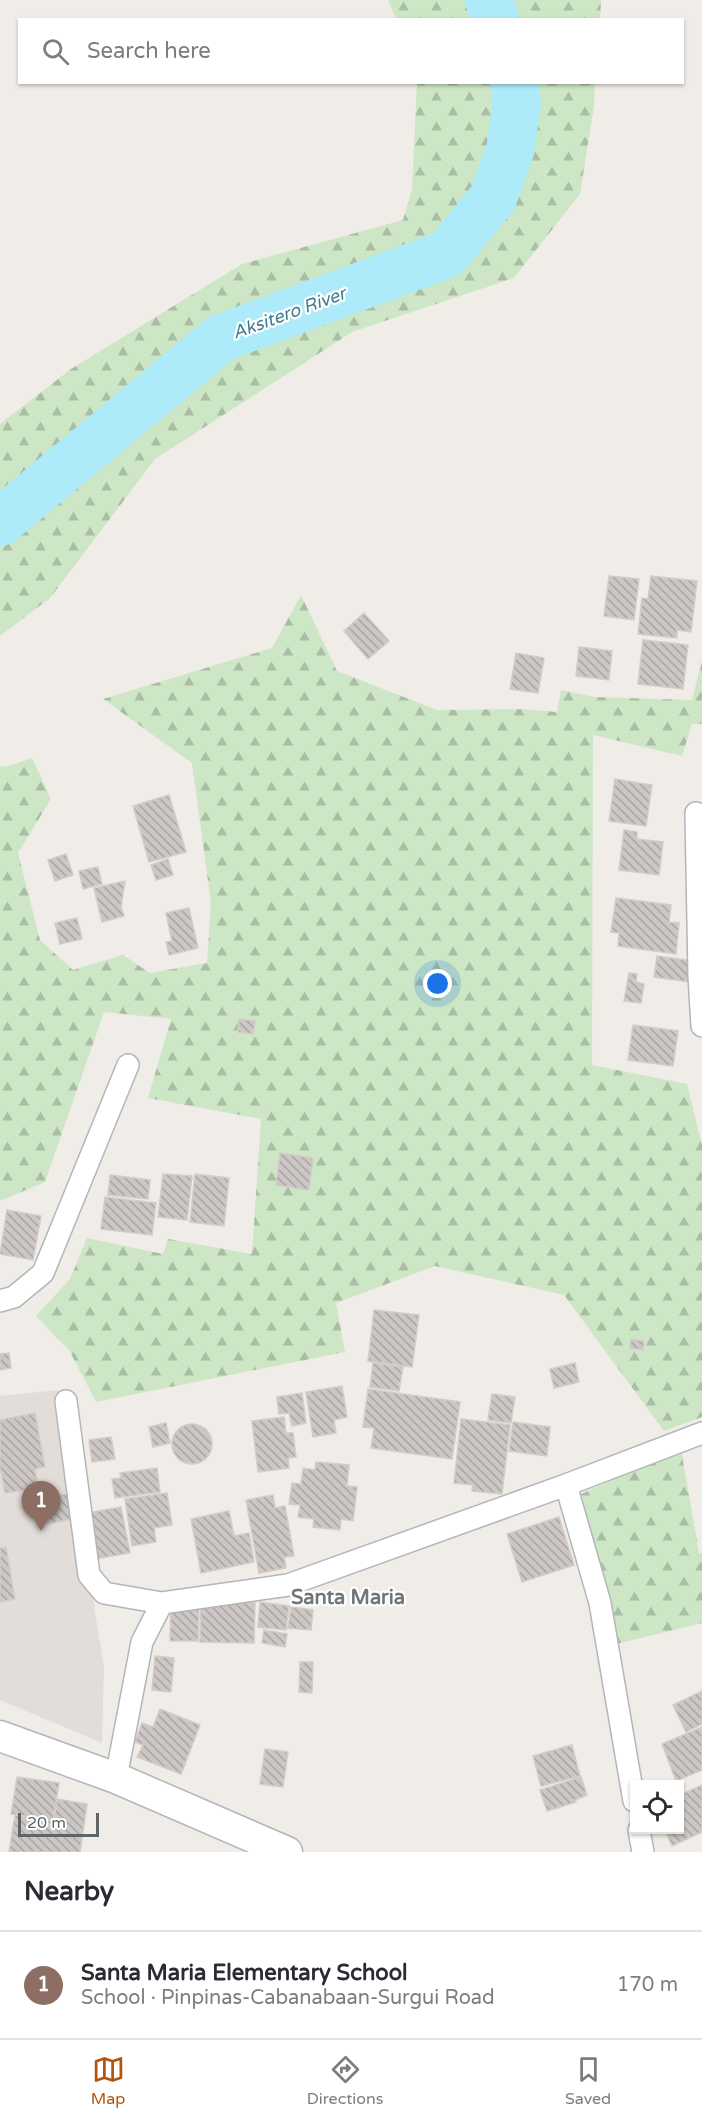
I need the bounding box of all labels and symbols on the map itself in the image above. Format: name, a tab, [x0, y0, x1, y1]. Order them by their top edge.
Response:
water label: Aksitero River	[229, 282, 351, 344]
your location	[423, 969, 452, 998]
pin: 1	[22, 1482, 60, 1531]
district label: Santa Maria	[291, 1586, 405, 1610]
scale bar	[18, 1810, 99, 1838]

